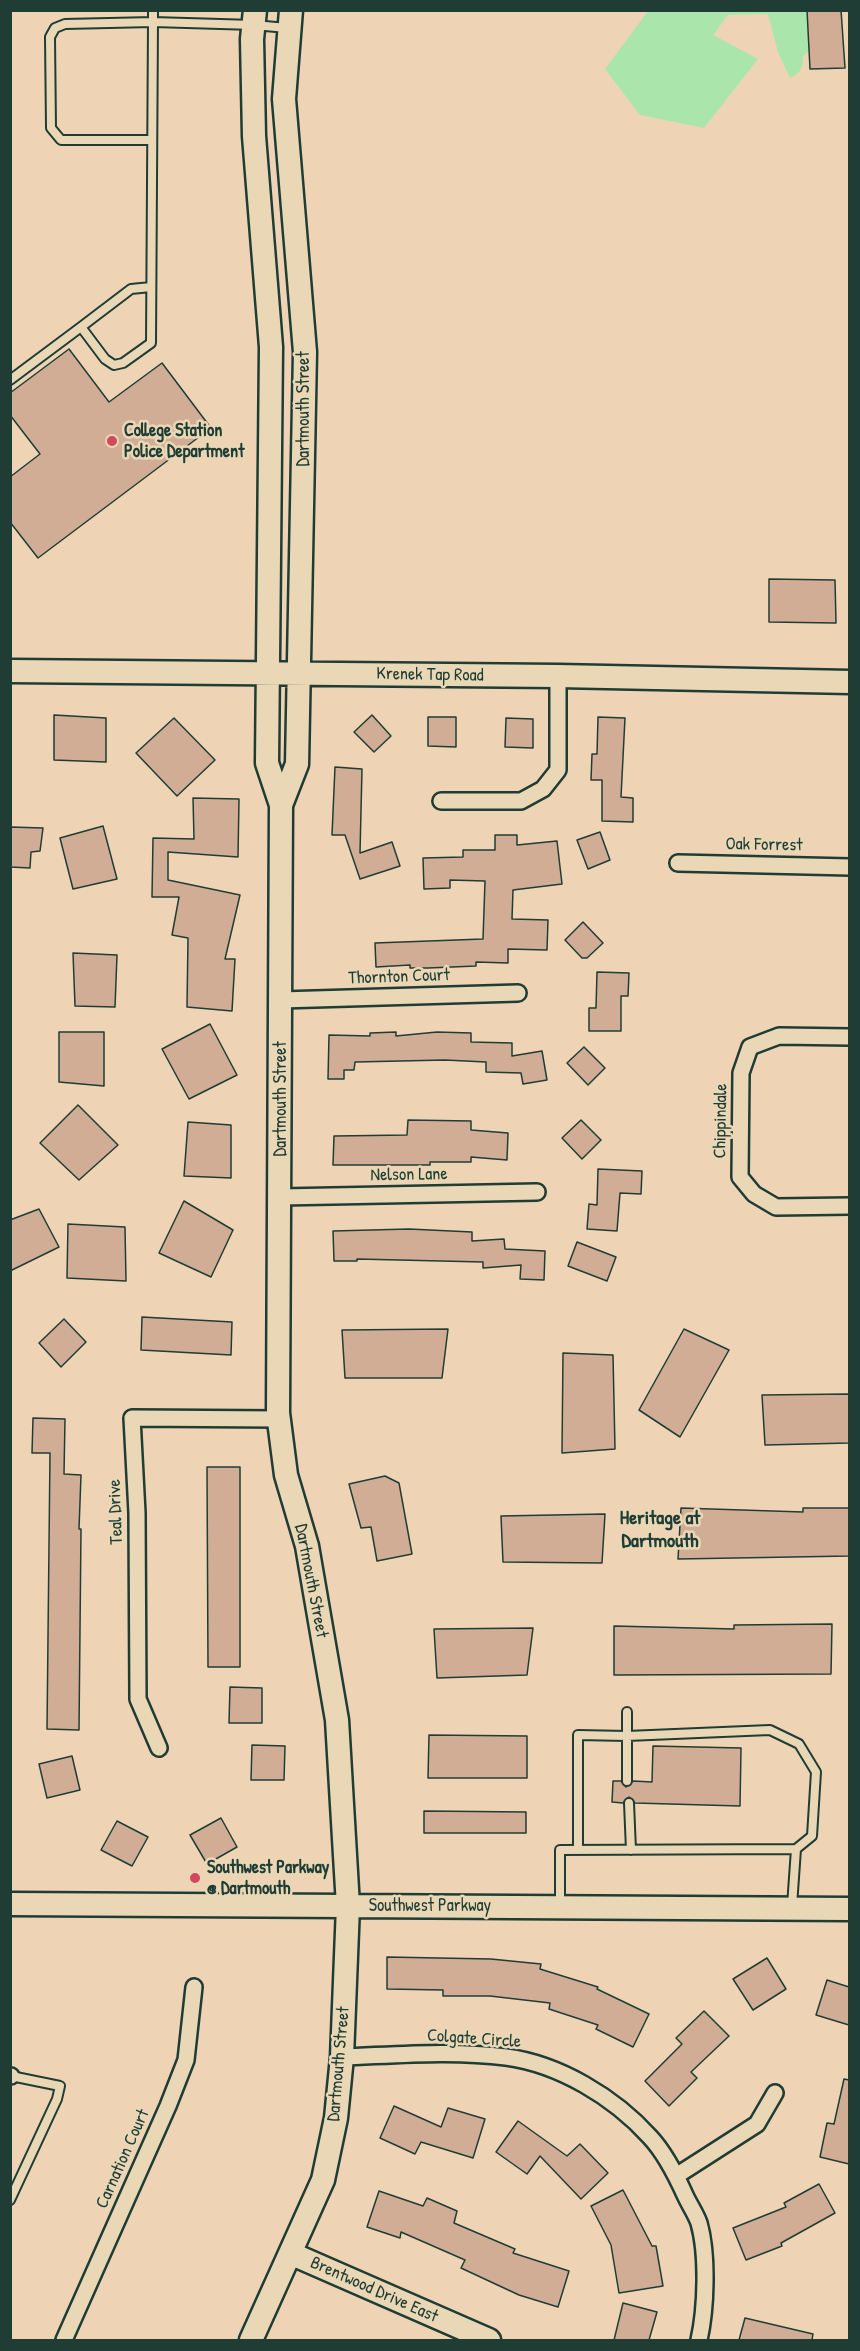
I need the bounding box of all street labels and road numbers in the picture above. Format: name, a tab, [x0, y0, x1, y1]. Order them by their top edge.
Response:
street label: Dartmouth Street	[293, 351, 315, 467]
street label: Krenek Tap Road	[376, 663, 484, 687]
street label: Oak Forrest	[725, 834, 803, 856]
street label: Thornton Court	[348, 964, 450, 990]
street label: Dartmouth Street	[270, 1041, 292, 1157]
street label: Chippindale	[710, 1083, 732, 1159]
street label: Nelson Lane	[370, 1164, 448, 1186]
street label: Teal Drive	[104, 1479, 128, 1545]
street label: Dartmouth Street	[289, 1522, 333, 1640]
street label: Southwest Parkway	[369, 1895, 491, 1917]
street label: Dartmouth Street	[323, 2006, 355, 2122]
street label: Colgate Circle	[426, 2025, 522, 2053]
street label: Carnation Court	[92, 2106, 154, 2212]
street label: Brentwood Drive East	[307, 2252, 441, 2328]

